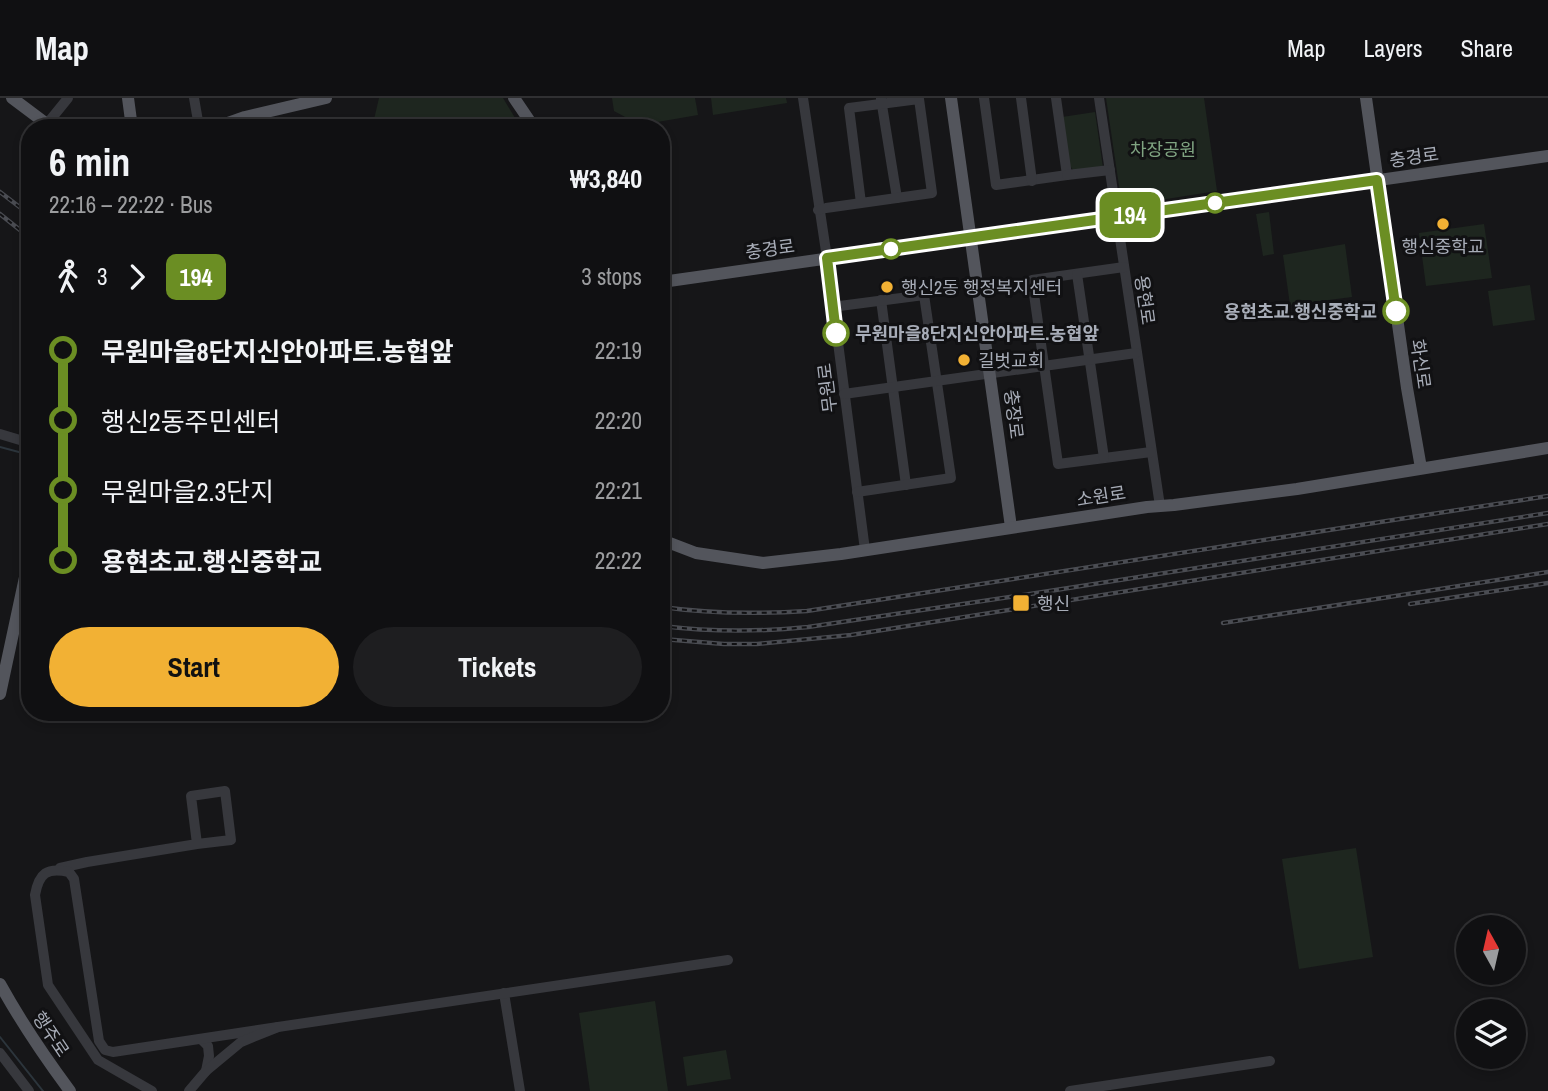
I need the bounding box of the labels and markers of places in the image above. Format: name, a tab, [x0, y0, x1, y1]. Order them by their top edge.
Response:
unlabelled marker	[1205, 193, 1225, 213]
marker: 행신중학교	[1435, 216, 1451, 232]
place label: 행신중학교	[1402, 234, 1484, 259]
unlabelled marker	[881, 239, 901, 259]
place label: 행신2동 행정복지센터	[901, 275, 1062, 300]
marker: 행신2동 행정복지센터	[879, 279, 895, 295]
marker: 용현초교.행신중학교	[1383, 298, 1409, 324]
place label: 용현초교.행신중학교	[1224, 299, 1377, 324]
marker: 무원마을8단지신안아파트.농협앞	[823, 320, 849, 346]
place label: 무원마을8단지신안아파트.농협앞	[855, 321, 1100, 346]
place label: 길벗교회	[978, 348, 1044, 373]
marker: 길벗교회	[956, 352, 972, 368]
place label: 행신	[1037, 591, 1070, 616]
marker: 행신	[1011, 593, 1031, 613]

